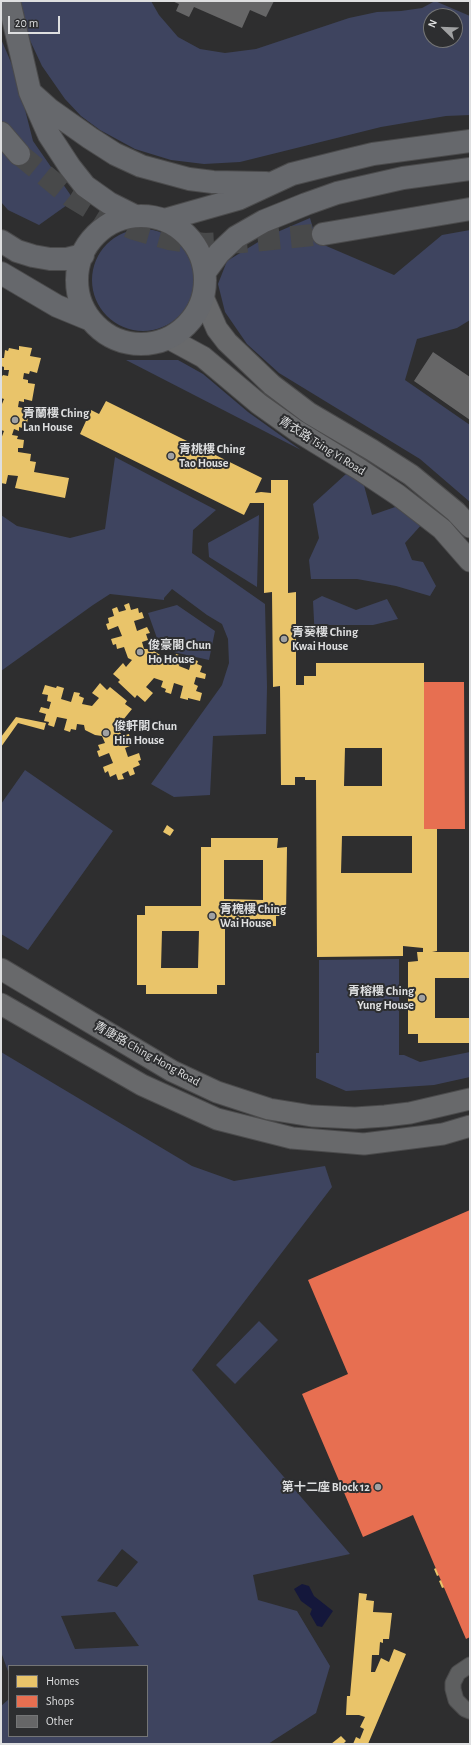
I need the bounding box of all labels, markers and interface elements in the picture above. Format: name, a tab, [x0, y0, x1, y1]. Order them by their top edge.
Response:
scale bar	[10, 8, 62, 34]
north arrow	[423, 8, 463, 48]
text: 20 m	[15, 17, 38, 29]
text: N	[426, 18, 439, 29]
place label: 青蘭樓 Ching Lan House	[23, 406, 89, 434]
street label: 青衣路 Tsing Yi Road	[276, 414, 368, 478]
marker: 青蘭樓 Ching Lan House	[10, 415, 20, 425]
place label: 青桃樓 Ching Tao House	[179, 442, 245, 470]
marker: 青桃樓 Ching Tao House	[166, 451, 176, 461]
place label: 青葵樓 Ching Kwai House	[292, 625, 358, 653]
marker: 青葵樓 Ching Kwai House	[279, 634, 289, 644]
place label: 俊豪閣 Chun Ho House	[148, 638, 211, 666]
marker: 俊豪閣 Chun Ho House	[135, 647, 145, 657]
place label: 俊軒閣 Chun Hin House	[114, 719, 177, 747]
marker: 俊軒閣 Chun Hin House	[101, 728, 111, 738]
place label: 青槐樓 Ching Wai House	[220, 902, 286, 930]
marker: 青槐樓 Ching Wai House	[207, 911, 217, 921]
place label: 青榕樓 Ching Yung House	[348, 984, 414, 1012]
marker: 青榕樓 Ching Yung House	[417, 993, 427, 1003]
street label: 青康路 Ching Hong Road	[91, 1019, 203, 1089]
place label: 第十二座 Block 12	[282, 1480, 370, 1494]
marker: 第十二座 Block 12	[373, 1482, 383, 1492]
legend	[8, 1665, 148, 1737]
text: Homes	[46, 1675, 79, 1687]
text: Shops	[46, 1695, 74, 1707]
text: Other	[46, 1715, 73, 1727]

